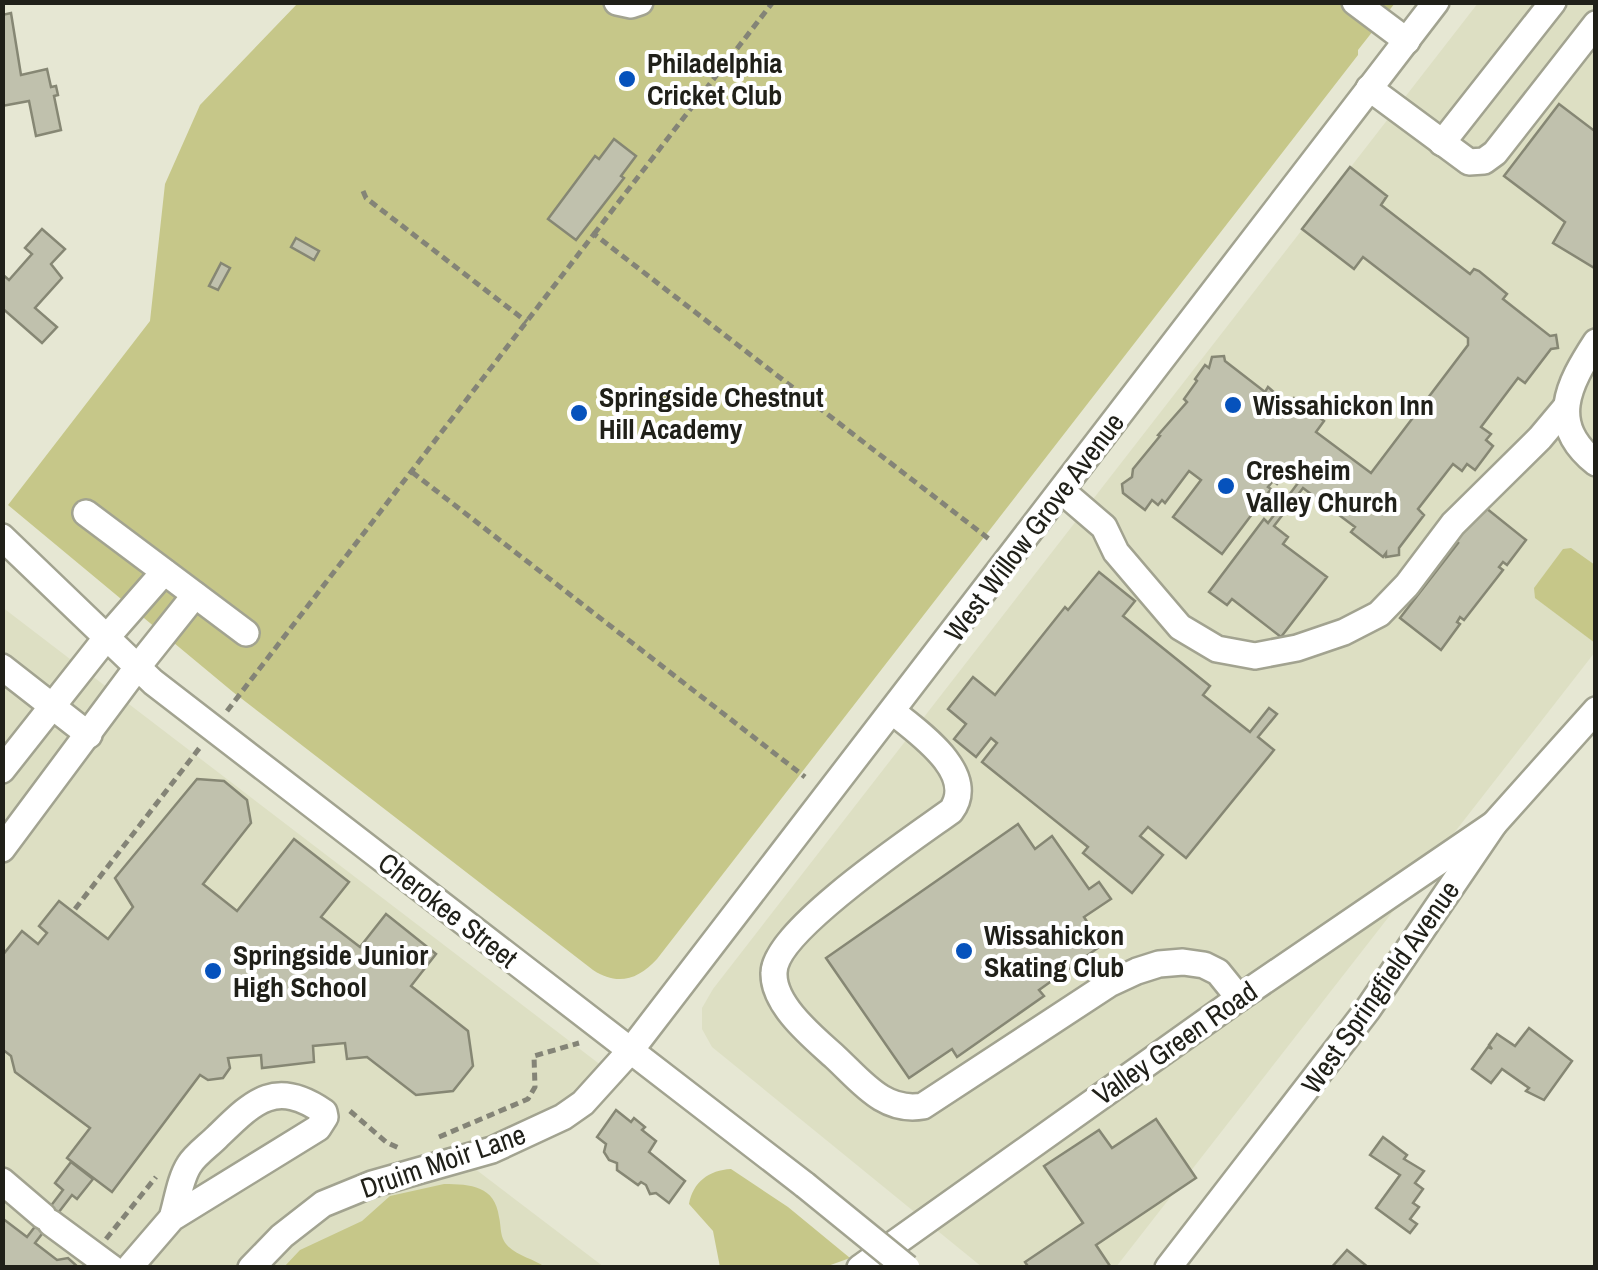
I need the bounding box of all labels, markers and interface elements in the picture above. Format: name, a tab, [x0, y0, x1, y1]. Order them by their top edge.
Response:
place label: Philadelphia Cricket Club	[647, 44, 783, 114]
marker: Philadelphia Cricket Club	[616, 68, 638, 90]
place label: Springside Chestnut Hill Academy	[599, 378, 824, 448]
place label: Wissahickon Inn	[1253, 386, 1434, 424]
marker: Wissahickon Inn	[1222, 394, 1244, 416]
marker: Springside Chestnut Hill Academy	[568, 402, 590, 424]
street label: West Willow Grove Avenue	[935, 405, 1133, 649]
place label: Cresheim Valley Church	[1246, 451, 1398, 521]
marker: Cresheim Valley Church	[1215, 475, 1237, 497]
street label: Cherokee Street	[370, 844, 526, 976]
street label: West Springfield Avenue	[1292, 873, 1468, 1101]
place label: Wissahickon Skating Club	[984, 916, 1124, 986]
place label: Springside Junior High School	[233, 936, 428, 1006]
marker: Wissahickon Skating Club	[953, 940, 975, 962]
marker: Springside Junior High School	[202, 960, 224, 982]
street label: Valley Green Road	[1085, 972, 1265, 1114]
street label: Druim Moir Lane	[355, 1115, 531, 1207]

